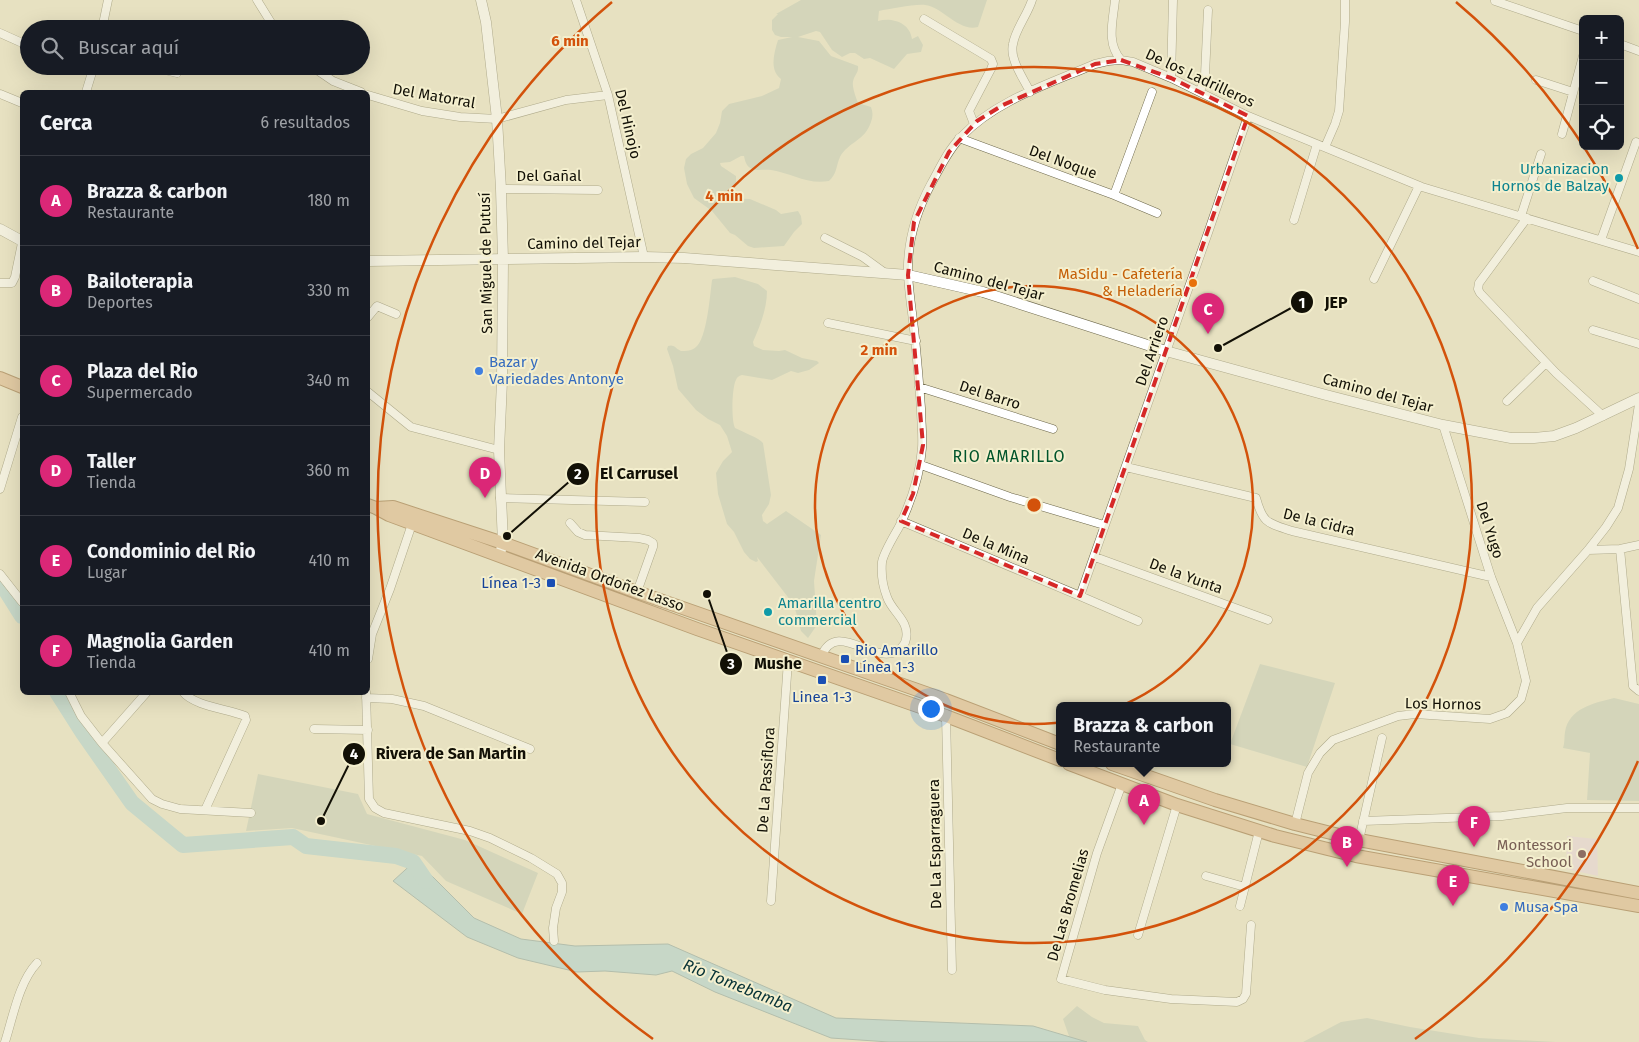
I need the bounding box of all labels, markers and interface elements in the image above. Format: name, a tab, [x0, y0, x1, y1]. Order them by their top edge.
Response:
map controls	[1579, 15, 1624, 150]
button: +	[1579, 15, 1624, 60]
search box	[20, 20, 370, 75]
text: 6 min	[551, 32, 589, 50]
icon: search	[38, 34, 66, 62]
text: Buscar aquí	[78, 36, 179, 59]
street label: De los Ladrilleros	[1143, 45, 1257, 111]
button: −	[1579, 60, 1624, 105]
street label: Del Matorral	[391, 80, 477, 112]
street label: Del Hinojo	[611, 87, 645, 161]
button: locate	[1579, 105, 1624, 150]
text: Cerca	[40, 110, 92, 136]
text: 6 resultados	[261, 113, 350, 132]
street label: Del Noque	[1027, 141, 1099, 183]
place label: Urbanizacion Hornos de Balzay	[1491, 160, 1610, 195]
street label: Del Gañal	[516, 167, 582, 185]
marker: Urbanizacion Hornos de Balzay	[1613, 172, 1625, 184]
text: Brazza & carbon	[87, 180, 227, 203]
text: 4 min	[705, 187, 743, 205]
text: A	[51, 191, 61, 210]
text: 180 m	[307, 191, 350, 210]
street label: San Miguel de Putusí	[476, 192, 496, 334]
text: Restaurante	[87, 203, 174, 222]
street label: Camino del Tejar	[527, 233, 641, 253]
street label: Camino del Tejar	[932, 258, 1046, 304]
place label: MaSidu - Cafetería & Heladería	[1058, 265, 1183, 300]
text: Bailoterapia	[87, 270, 193, 293]
marker: MaSidu - Cafetería & Heladería	[1187, 277, 1199, 289]
text: B	[51, 281, 61, 300]
text: 330 m	[307, 281, 350, 300]
callout: JEP	[1290, 287, 1358, 318]
text: Deportes	[87, 293, 153, 312]
pin: C	[1192, 293, 1224, 334]
text: JEP	[1323, 293, 1348, 312]
text: 1	[1299, 294, 1305, 312]
street label: Del Arriero	[1132, 314, 1172, 388]
text: 2 min	[861, 341, 897, 359]
place label: Bazar y Variedades Antonye	[489, 353, 624, 388]
text: Plaza del Rio	[87, 360, 198, 383]
marker: Bazar y Variedades Antonye	[473, 365, 485, 377]
street label: Camino del Tejar	[1321, 370, 1435, 416]
text: C	[51, 371, 61, 390]
text: 340 m	[307, 371, 350, 390]
street label: Del Barro	[957, 377, 1023, 413]
text: Supermercado	[87, 383, 193, 402]
district label: RIO AMARILLO	[952, 447, 1066, 466]
text: Taller	[87, 450, 136, 473]
pin: D	[469, 457, 501, 498]
callout: El Carrusel	[565, 458, 688, 489]
text: D	[51, 461, 61, 480]
text: 360 m	[307, 461, 350, 480]
text: El Carrusel	[600, 464, 678, 483]
text: 2	[574, 465, 582, 483]
text: Tienda	[87, 473, 136, 492]
centre of rings	[1025, 496, 1043, 514]
street label: Del Yugo	[1472, 499, 1508, 561]
street label: De la Cidra	[1281, 504, 1357, 540]
street label: De la Mina	[960, 524, 1032, 568]
text: Condominio del Rio	[87, 540, 256, 563]
street label: Avenida Ordoñez Lasso	[533, 545, 687, 615]
text: E	[52, 551, 60, 570]
text: 410 m	[309, 551, 350, 570]
street label: De la Yunta	[1147, 554, 1225, 598]
text: Lugar	[87, 563, 127, 582]
place label: Línea 1-3	[481, 574, 541, 592]
marker: Línea 1-3	[545, 577, 557, 589]
place label: Amarilla centro commercial	[778, 594, 882, 629]
marker: Amarilla centro commercial	[762, 606, 774, 618]
text: Magnolia Garden	[87, 630, 233, 653]
text: F	[52, 641, 60, 660]
text: 410 m	[309, 641, 350, 660]
place label: Rio Amarillo Línea 1-3	[855, 641, 938, 676]
callout: Mushe	[719, 648, 811, 679]
text: Tienda	[87, 653, 136, 672]
marker: Rio Amarillo Línea 1-3	[839, 653, 851, 665]
text: Mushe	[754, 654, 802, 673]
text: 3	[726, 655, 735, 673]
marker: Linea 1-3	[816, 674, 828, 686]
place label: Linea 1-3	[792, 688, 852, 706]
street label: Los Hornos	[1405, 694, 1481, 714]
your location	[918, 696, 944, 722]
popup	[1056, 702, 1231, 767]
text: Brazza & carbon	[1073, 714, 1214, 737]
street label: De La Passiflora	[753, 726, 779, 834]
text: Restaurante	[1073, 737, 1161, 756]
callout: Rivera de San Martin	[341, 738, 537, 769]
text: Rivera de San Martin	[376, 744, 526, 763]
text: 4	[350, 745, 359, 763]
street label: De La Esparraguera	[925, 779, 945, 909]
pin: A	[1128, 784, 1160, 825]
pin: F	[1458, 806, 1490, 847]
pin: B	[1331, 826, 1363, 867]
place label: Montessori School	[1497, 836, 1573, 871]
street label: De Las Bromelias	[1043, 847, 1093, 963]
marker: Montessori School	[1576, 848, 1588, 860]
pin: E	[1437, 865, 1469, 906]
place label: Musa Spa	[1514, 898, 1579, 916]
marker: Musa Spa	[1498, 901, 1510, 913]
water label: Río Tomebamba	[680, 955, 795, 1016]

